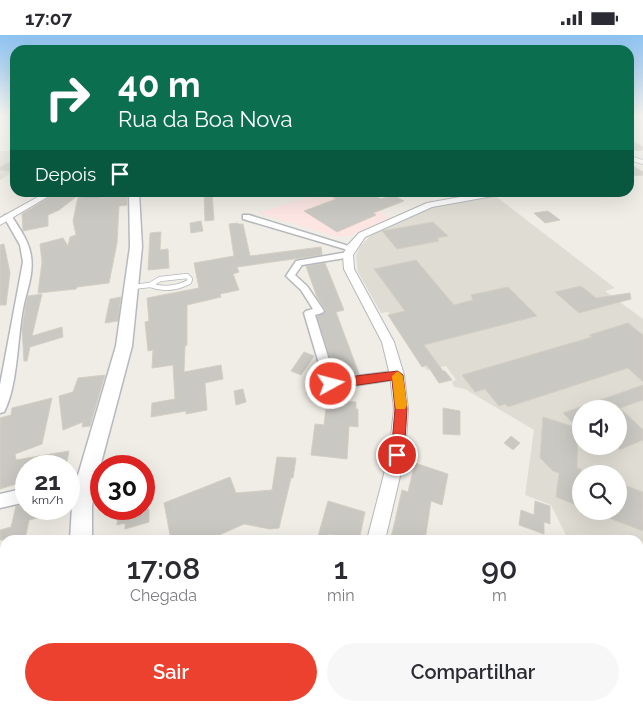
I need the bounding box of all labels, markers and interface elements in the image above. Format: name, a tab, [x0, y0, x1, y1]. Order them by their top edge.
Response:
text: 17:07	[25, 7, 72, 29]
text: 40 m	[118, 64, 200, 105]
icon: right	[35, 65, 100, 130]
text: Rua da Boa Nova	[118, 106, 292, 132]
icon: arrive	[106, 160, 134, 188]
text: Depois	[35, 163, 96, 185]
position arrow	[304, 357, 356, 409]
map controls	[572, 400, 627, 520]
button: sound	[572, 400, 627, 455]
pin	[376, 434, 418, 476]
icon: arrive	[383, 441, 411, 469]
speed limit sign: 30	[90, 455, 155, 520]
button: search	[572, 465, 627, 520]
text: 21	[34, 466, 61, 496]
text: km/h	[32, 493, 63, 507]
text: 17:08	[127, 551, 200, 586]
text: 1	[334, 551, 348, 586]
text: 90	[481, 551, 517, 586]
text: Chegada	[130, 586, 197, 605]
text: min	[327, 586, 355, 605]
text: m	[492, 586, 507, 605]
button: Sair	[25, 643, 317, 701]
button: Compartilhar	[327, 643, 619, 701]

